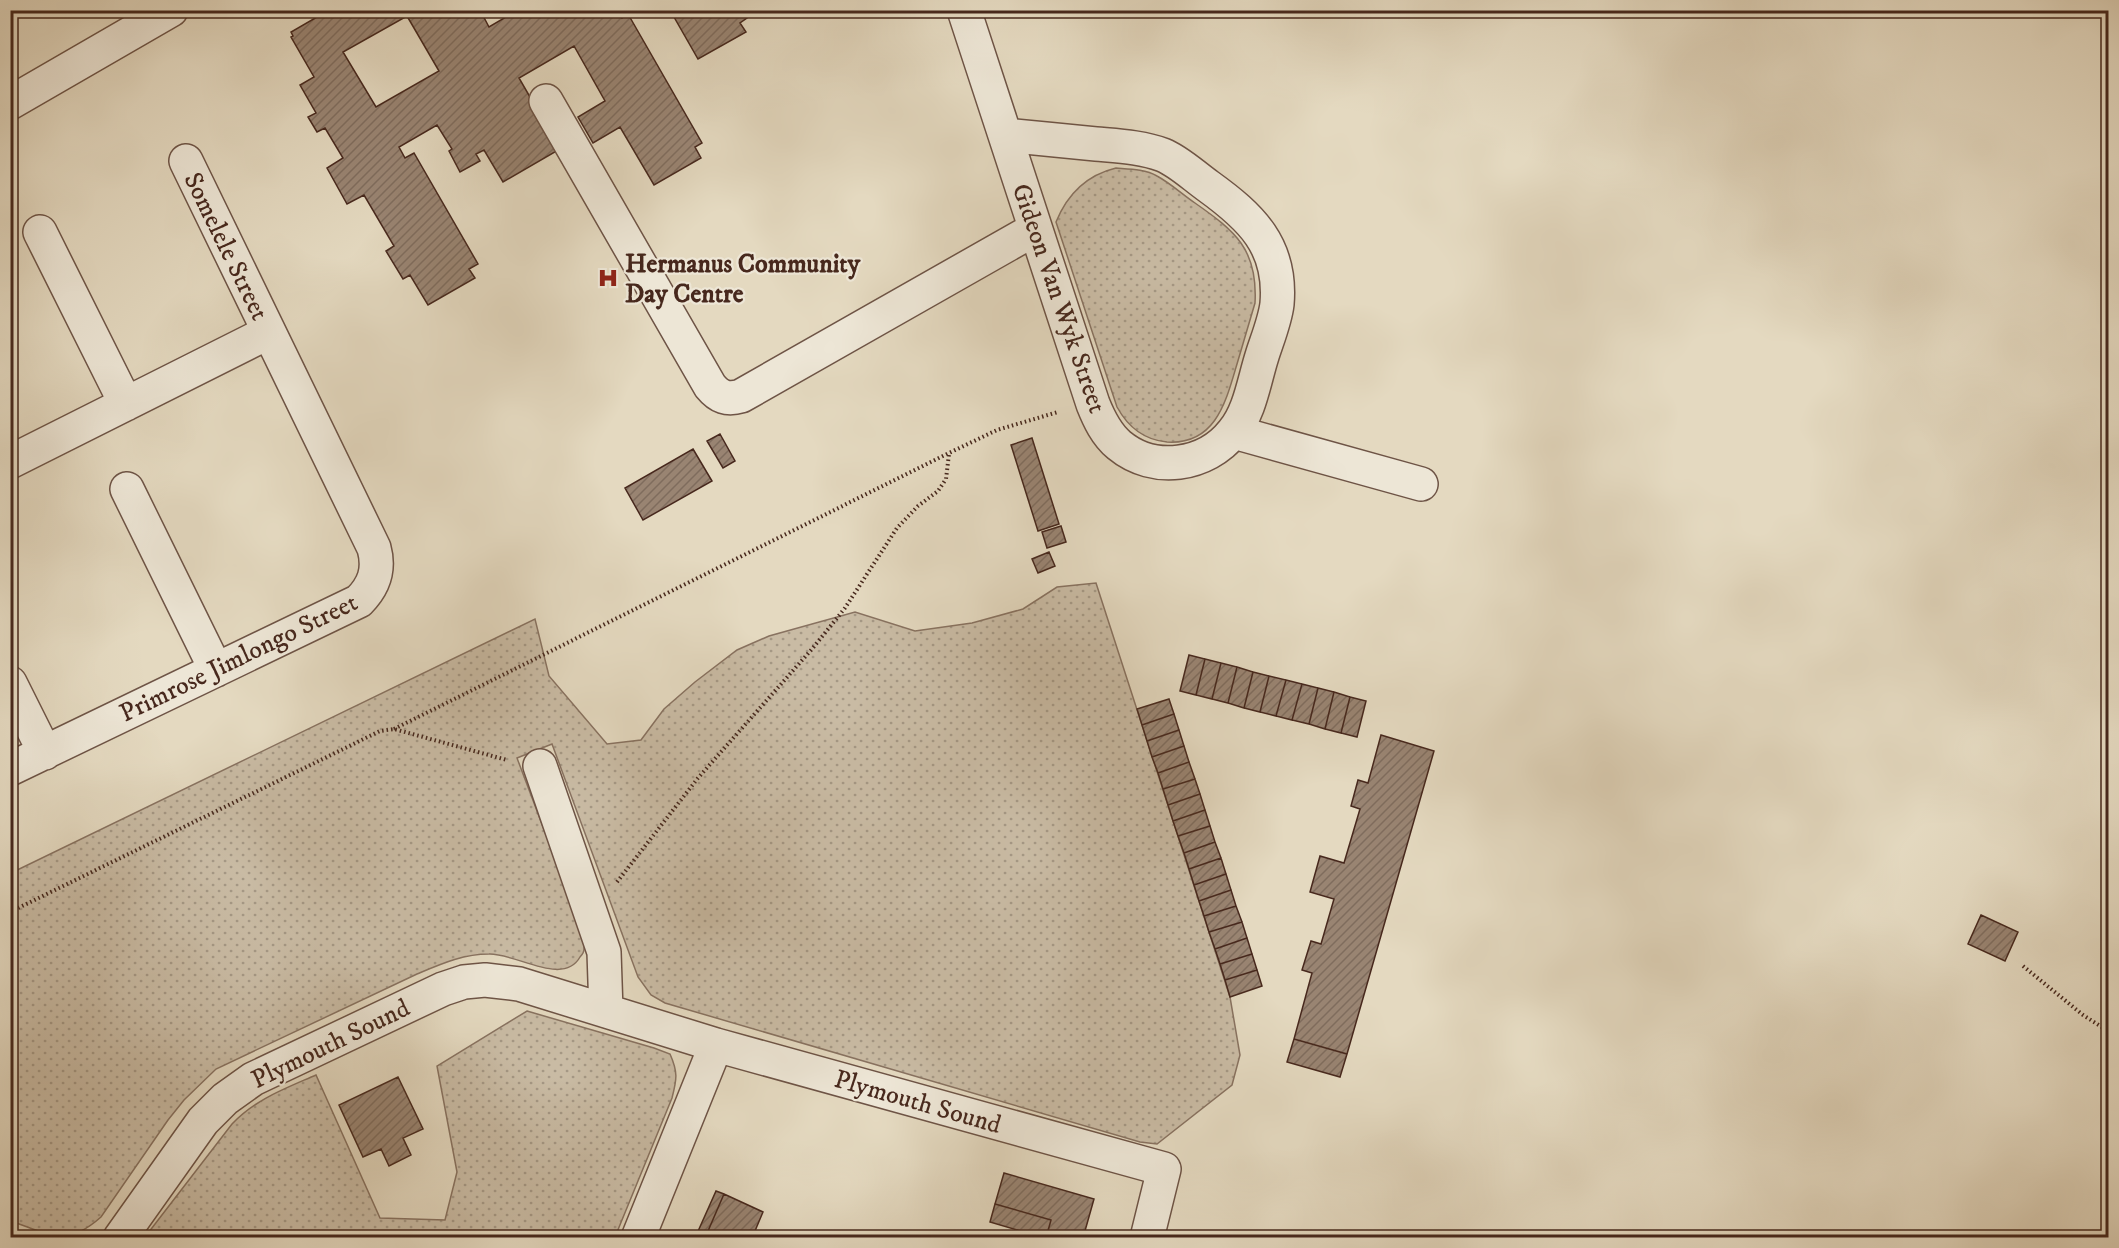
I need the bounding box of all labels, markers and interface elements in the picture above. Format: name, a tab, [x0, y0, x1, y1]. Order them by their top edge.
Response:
street label: Somelele Street	[176, 167, 276, 326]
street label: Gideon Van Wyk Street	[1004, 179, 1113, 418]
place label: Hermanus Community Day Centre	[625, 248, 861, 311]
hospital icon: Hermanus Community Day Centre	[596, 266, 620, 290]
street label: Primrose Jimlongo Street	[114, 586, 363, 730]
street label: Plymouth Sound	[246, 992, 415, 1097]
street label: Plymouth Sound	[830, 1063, 1005, 1142]

